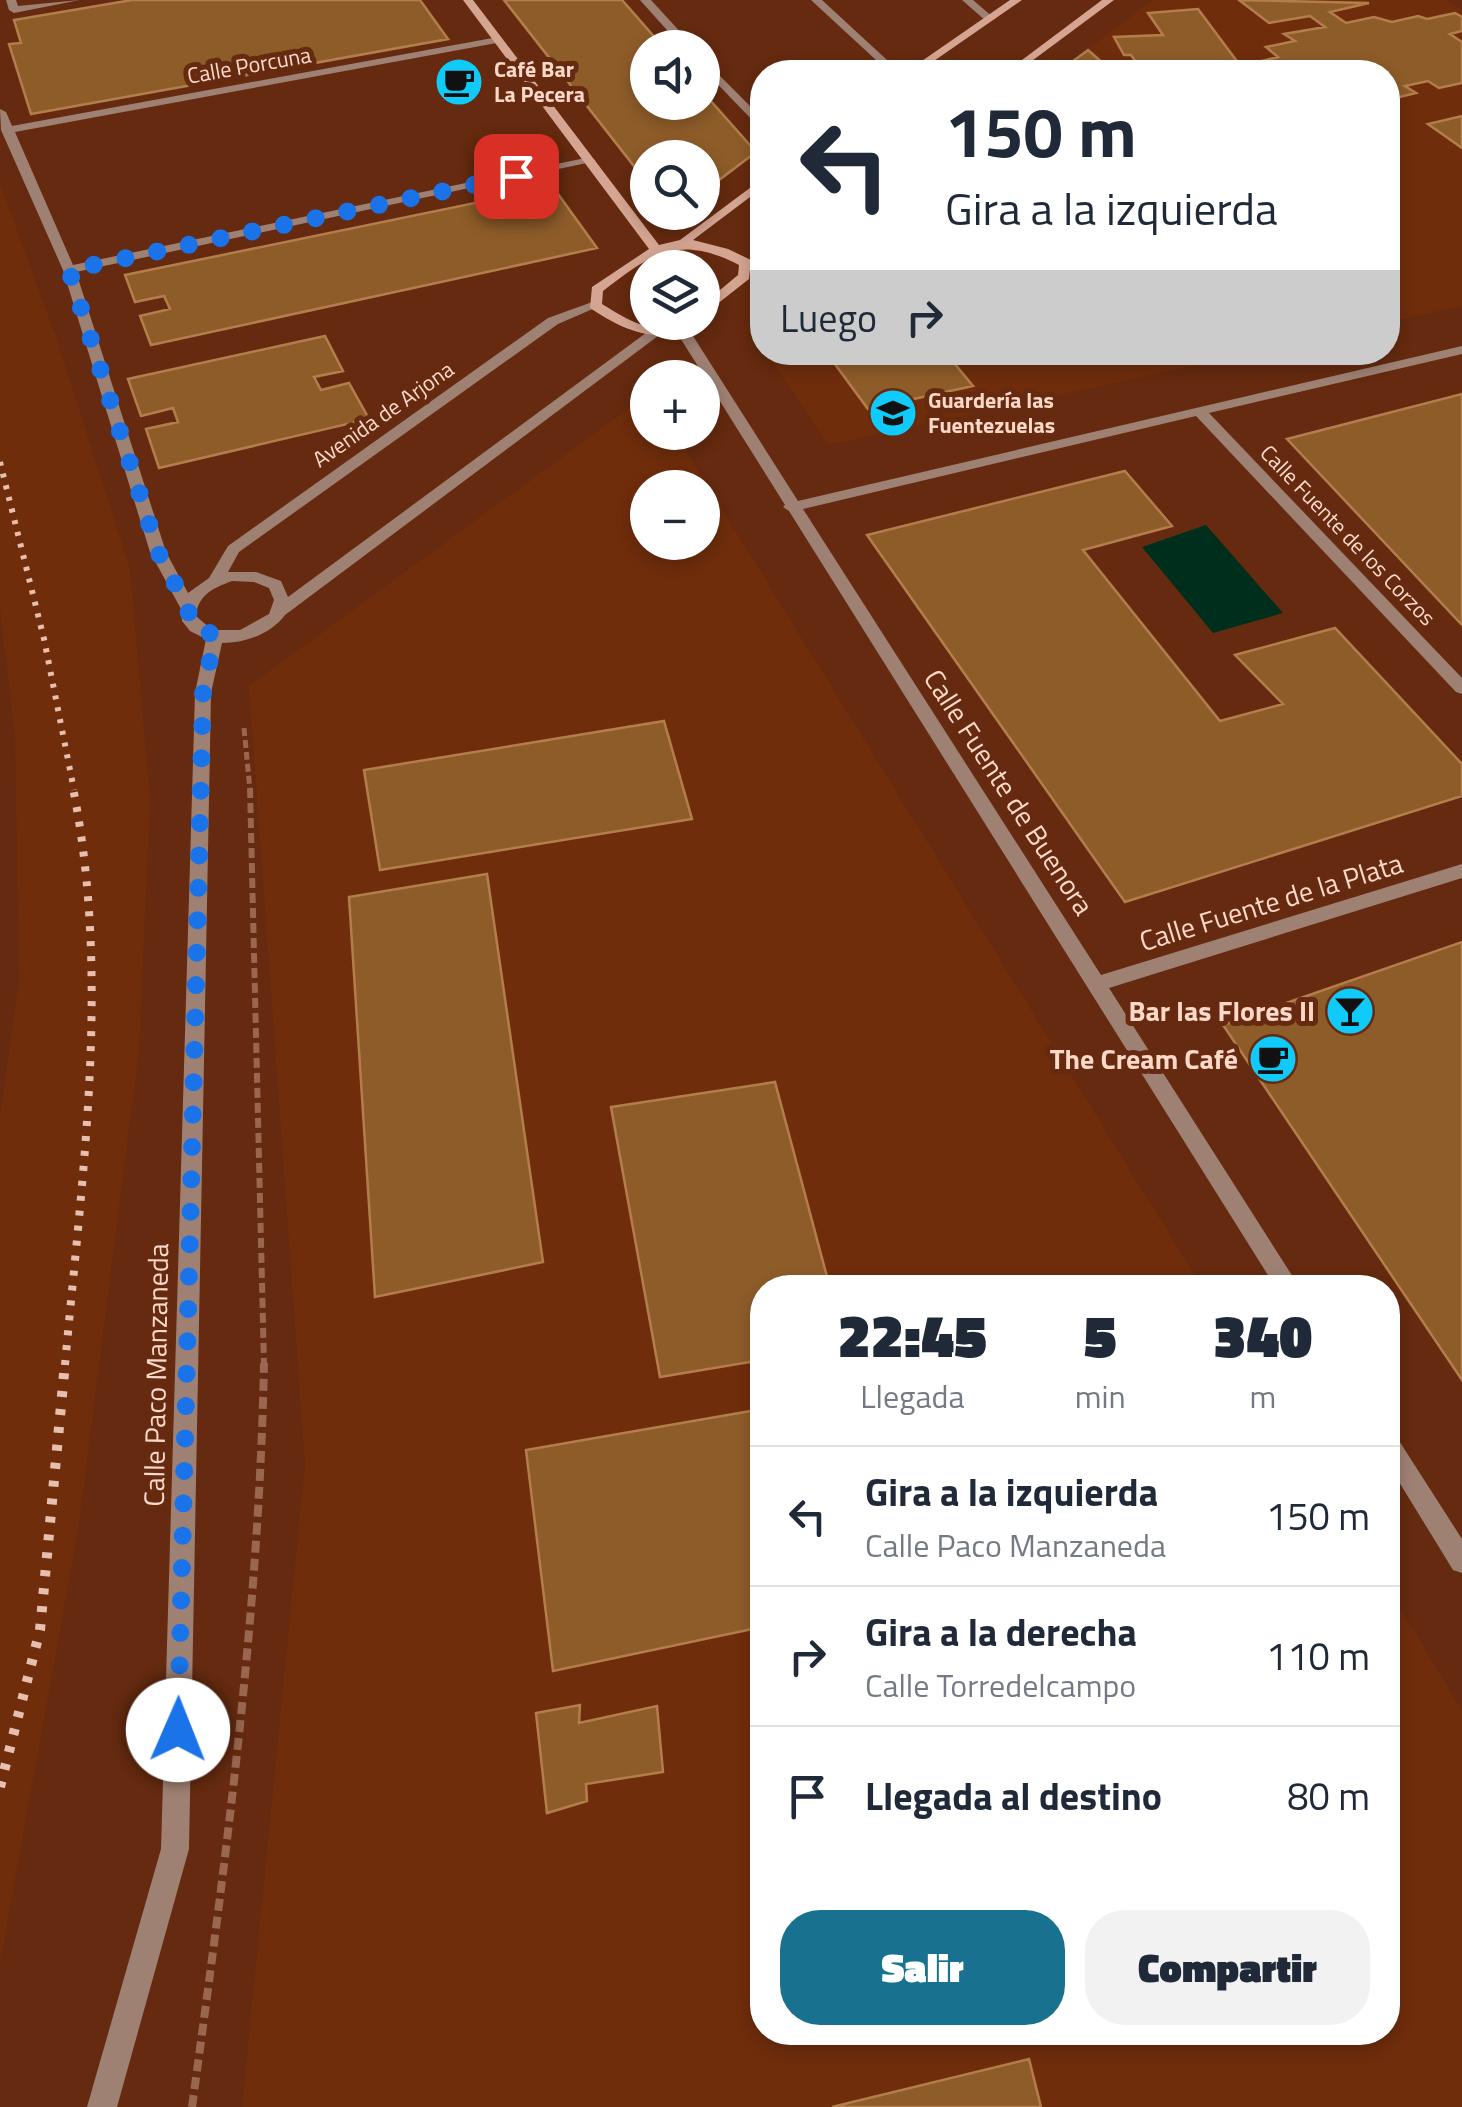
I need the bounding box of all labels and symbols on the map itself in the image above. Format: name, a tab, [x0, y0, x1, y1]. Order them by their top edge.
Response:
street label: Calle Porcuna	[184, 37, 314, 93]
place label: Café Bar La Pecera	[494, 52, 585, 111]
cafe icon: Café Bar La Pecera	[433, 56, 485, 108]
pin	[474, 134, 559, 219]
street label: Avenida de Arjona	[305, 352, 461, 476]
place label: Guardería las Fuentezuelas	[928, 383, 1055, 442]
school or university icon: Guardería las Fuentezuelas	[867, 387, 919, 439]
street label: Calle Fuente de los Corzos	[1252, 437, 1444, 633]
street label: Calle Fuente de Buenora	[914, 660, 1105, 923]
street label: Calle Fuente de la Plata	[1134, 841, 1408, 962]
bar icon: Bar las Flores II	[1324, 985, 1376, 1037]
place label: Bar las Flores II	[1128, 989, 1315, 1032]
cafe icon: The Cream Café	[1247, 1033, 1299, 1085]
place label: The Cream Café	[1050, 1037, 1238, 1080]
street label: Calle Paco Manzaneda	[132, 1243, 179, 1507]
position arrow	[126, 1678, 230, 1782]

